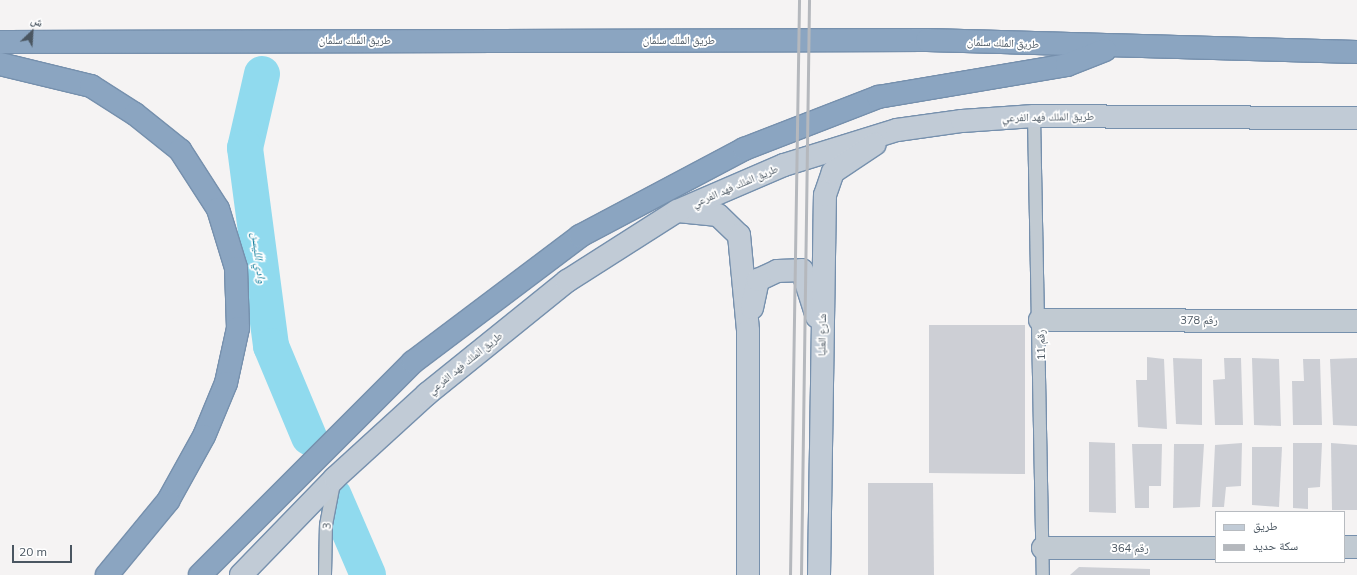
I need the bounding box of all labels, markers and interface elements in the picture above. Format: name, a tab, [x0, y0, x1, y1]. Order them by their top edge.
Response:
north arrow	[12, 12, 52, 52]
text: ش	[29, 12, 45, 30]
street label: طريق الملك سلمان	[319, 33, 391, 47]
street label: طريق الملك سلمان	[643, 33, 715, 47]
street label: طريق الملك سلمان	[967, 35, 1039, 51]
street label: طريق الملك فهد الفرعي	[1002, 110, 1094, 124]
street label: طريق الملك فهد الفرعي	[690, 162, 780, 210]
water label: وادي الليسن	[249, 232, 269, 284]
street label: رقم 378	[1180, 313, 1218, 327]
street label: شارع العليا	[815, 314, 829, 356]
street label: طريق الملك فهد الفرعي	[425, 329, 505, 397]
street label: رقم 11	[1034, 330, 1048, 360]
legend	[1215, 511, 1345, 563]
text: طريق	[1253, 518, 1278, 533]
street label: 3	[320, 522, 334, 530]
scale bar	[14, 537, 74, 563]
text: سكة حديد	[1253, 538, 1298, 553]
street label: رقم 364	[1111, 541, 1149, 555]
text: 20 m	[19, 544, 47, 559]

